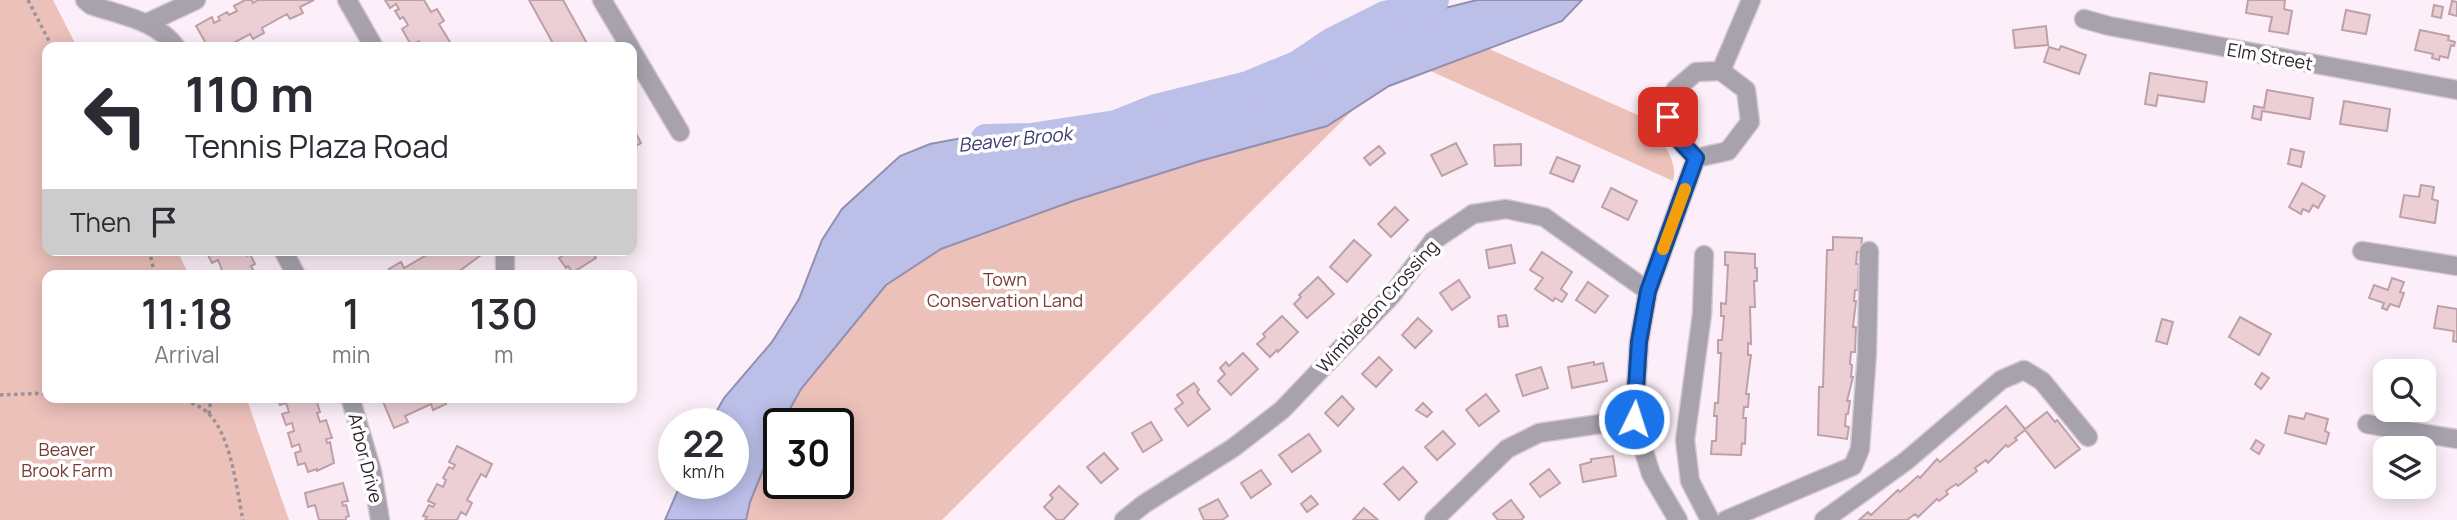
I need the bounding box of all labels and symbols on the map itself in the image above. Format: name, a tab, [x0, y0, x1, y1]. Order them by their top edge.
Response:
street label: Elm Street	[2225, 37, 2315, 75]
pin	[1638, 87, 1698, 147]
water label: Beaver Brook	[957, 120, 1076, 158]
street label: Wimbledon Crossing	[1311, 234, 1443, 378]
park label: Town Conservation Land	[927, 267, 1083, 312]
position arrow	[1597, 382, 1671, 456]
speed limit sign: 30	[763, 408, 854, 499]
street label: Arbor Drive	[343, 411, 389, 505]
park label: Beaver Brook Farm	[21, 437, 113, 482]

